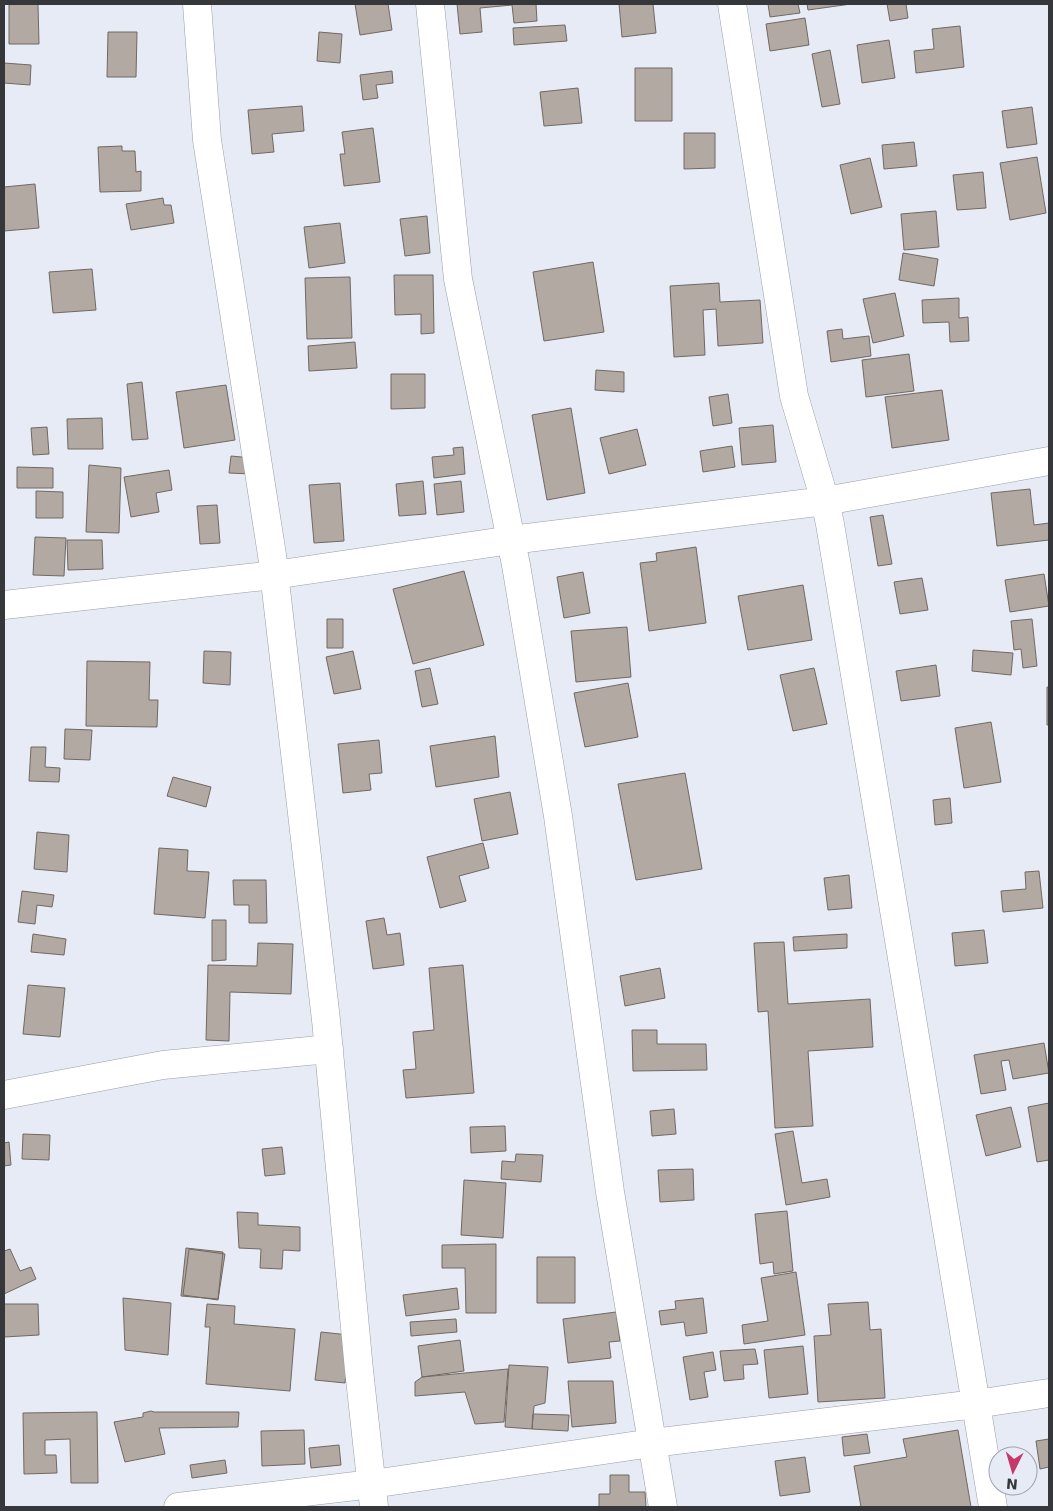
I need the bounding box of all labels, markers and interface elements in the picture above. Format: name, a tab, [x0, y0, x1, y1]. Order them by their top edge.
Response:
north arrow	[988, 1446, 1038, 1496]
text: N	[1005, 1475, 1018, 1492]

